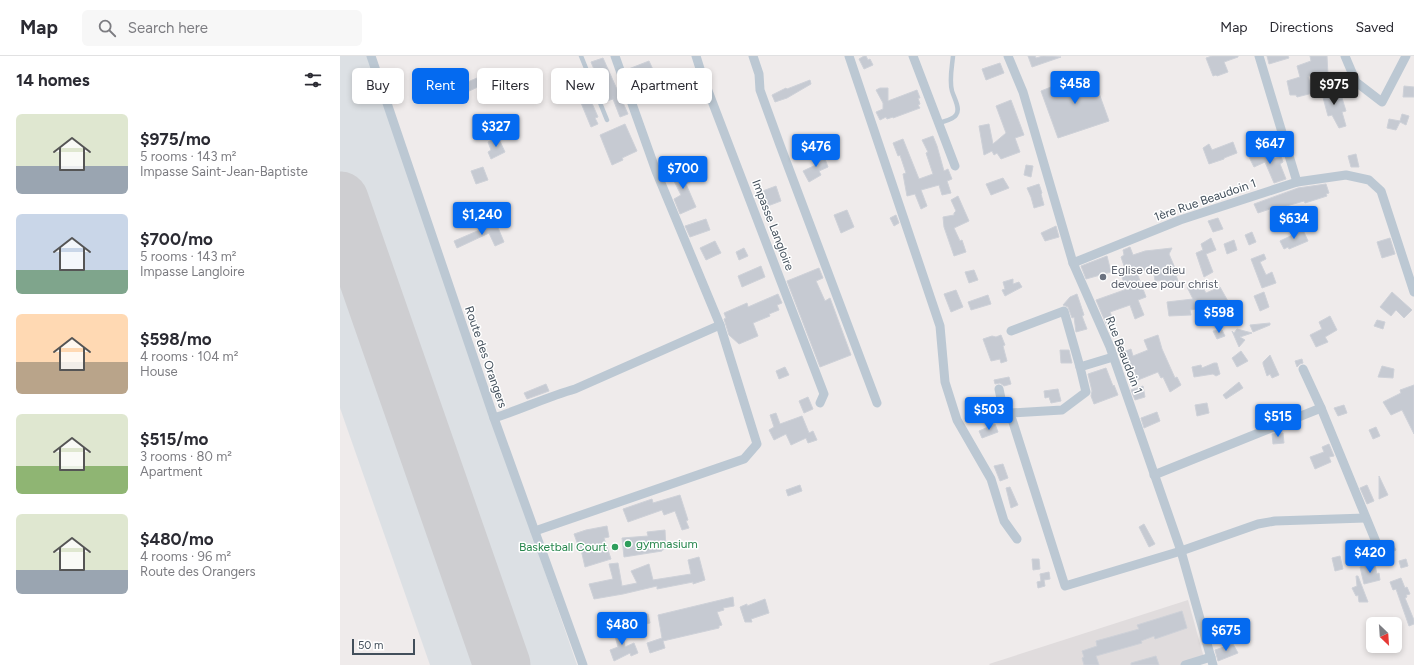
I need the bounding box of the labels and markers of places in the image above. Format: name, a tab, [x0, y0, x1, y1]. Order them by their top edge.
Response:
pin: $458	[1051, 71, 1099, 105]
pin: $975	[1310, 72, 1358, 106]
pin: $327	[472, 114, 520, 148]
pin: $647	[1246, 131, 1294, 165]
pin: $476	[792, 134, 840, 168]
pin: $700	[659, 156, 707, 190]
pin: $1,240	[449, 202, 515, 236]
pin: $634	[1270, 206, 1318, 240]
place label: Eglise de dieu devouee pour christ	[1111, 263, 1219, 291]
marker: Eglise de dieu devouee pour christ	[1098, 272, 1108, 282]
pin: $598	[1195, 300, 1243, 334]
pin: $503	[965, 397, 1013, 431]
pin: $515	[1254, 404, 1302, 438]
place label: gymnasium	[636, 537, 698, 551]
marker: gymnasium	[623, 539, 633, 549]
place label: Basketball Court	[519, 540, 607, 554]
pin: $420	[1346, 540, 1394, 574]
marker: Basketball Court	[610, 542, 620, 552]
pin: $480	[598, 612, 646, 646]
pin: $675	[1202, 618, 1250, 652]

